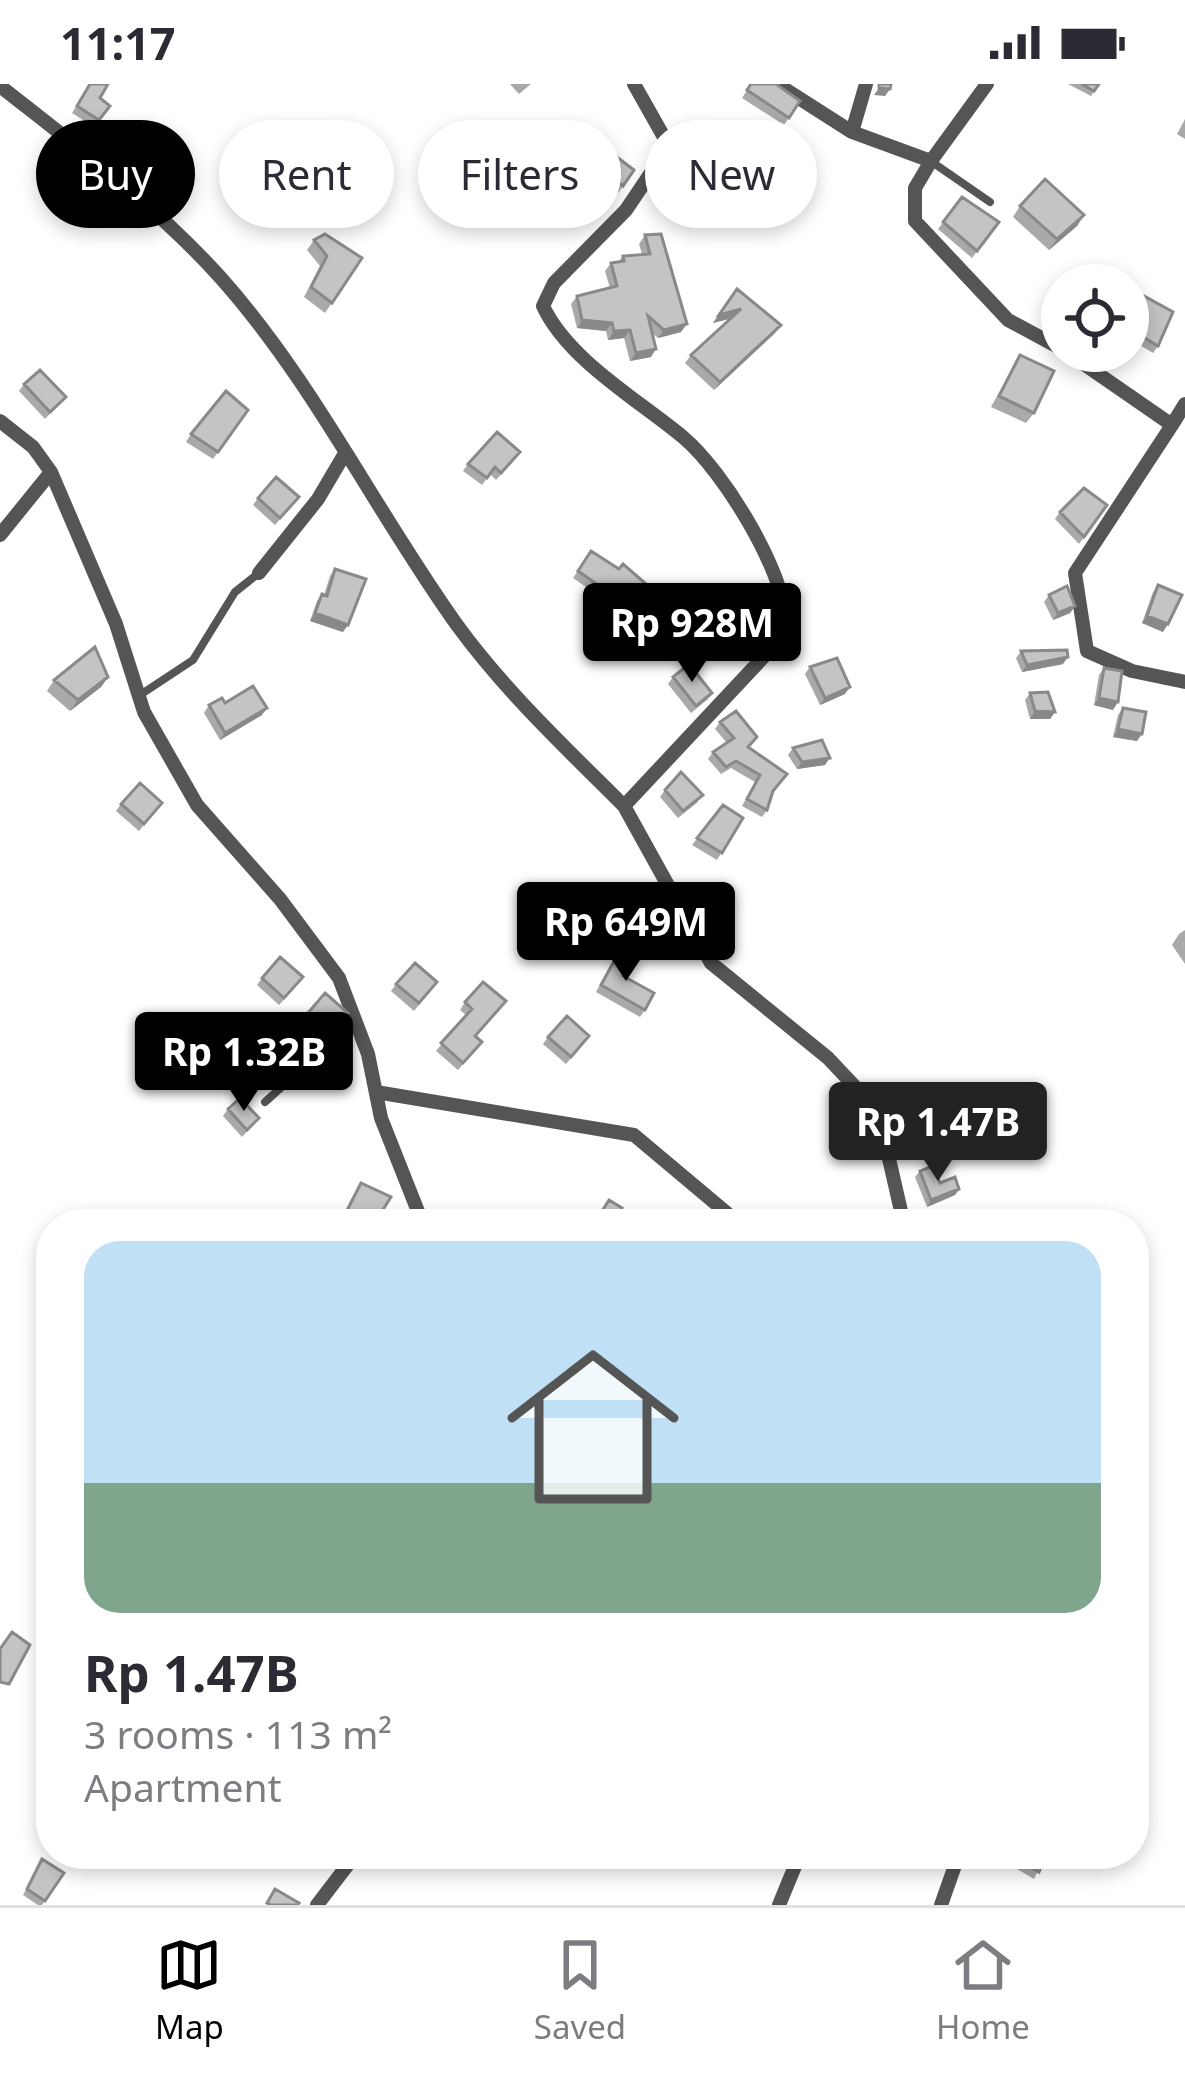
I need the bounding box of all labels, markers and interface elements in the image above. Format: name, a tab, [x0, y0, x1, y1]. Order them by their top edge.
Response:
text: 11:17	[60, 12, 176, 73]
chip: Buy	[36, 120, 195, 228]
chip: Rent	[219, 120, 394, 228]
chip: Filters	[418, 120, 621, 228]
chip: New	[645, 120, 817, 228]
map controls	[1041, 264, 1149, 372]
button: locate	[1041, 264, 1149, 372]
pin: Rp 928M	[581, 583, 803, 685]
text: Rp 928M	[610, 595, 774, 648]
pin: Rp 649M	[515, 882, 737, 984]
text: Rp 649M	[544, 894, 708, 947]
pin: Rp 1.32B	[120, 1012, 368, 1114]
text: Rp 1.32B	[162, 1024, 326, 1077]
pin: Rp 1.47B	[814, 1082, 1062, 1184]
text: Rp 1.47B	[856, 1094, 1020, 1147]
icon: home	[485, 1319, 701, 1535]
text: Rp 1.47B	[84, 1637, 299, 1707]
text: 3 rooms · 113 m²	[84, 1707, 392, 1760]
text: Apartment	[84, 1760, 282, 1813]
tab: Map	[155, 1932, 224, 2049]
tab: Saved	[534, 1932, 626, 2049]
tab: Home	[936, 1932, 1030, 2049]

